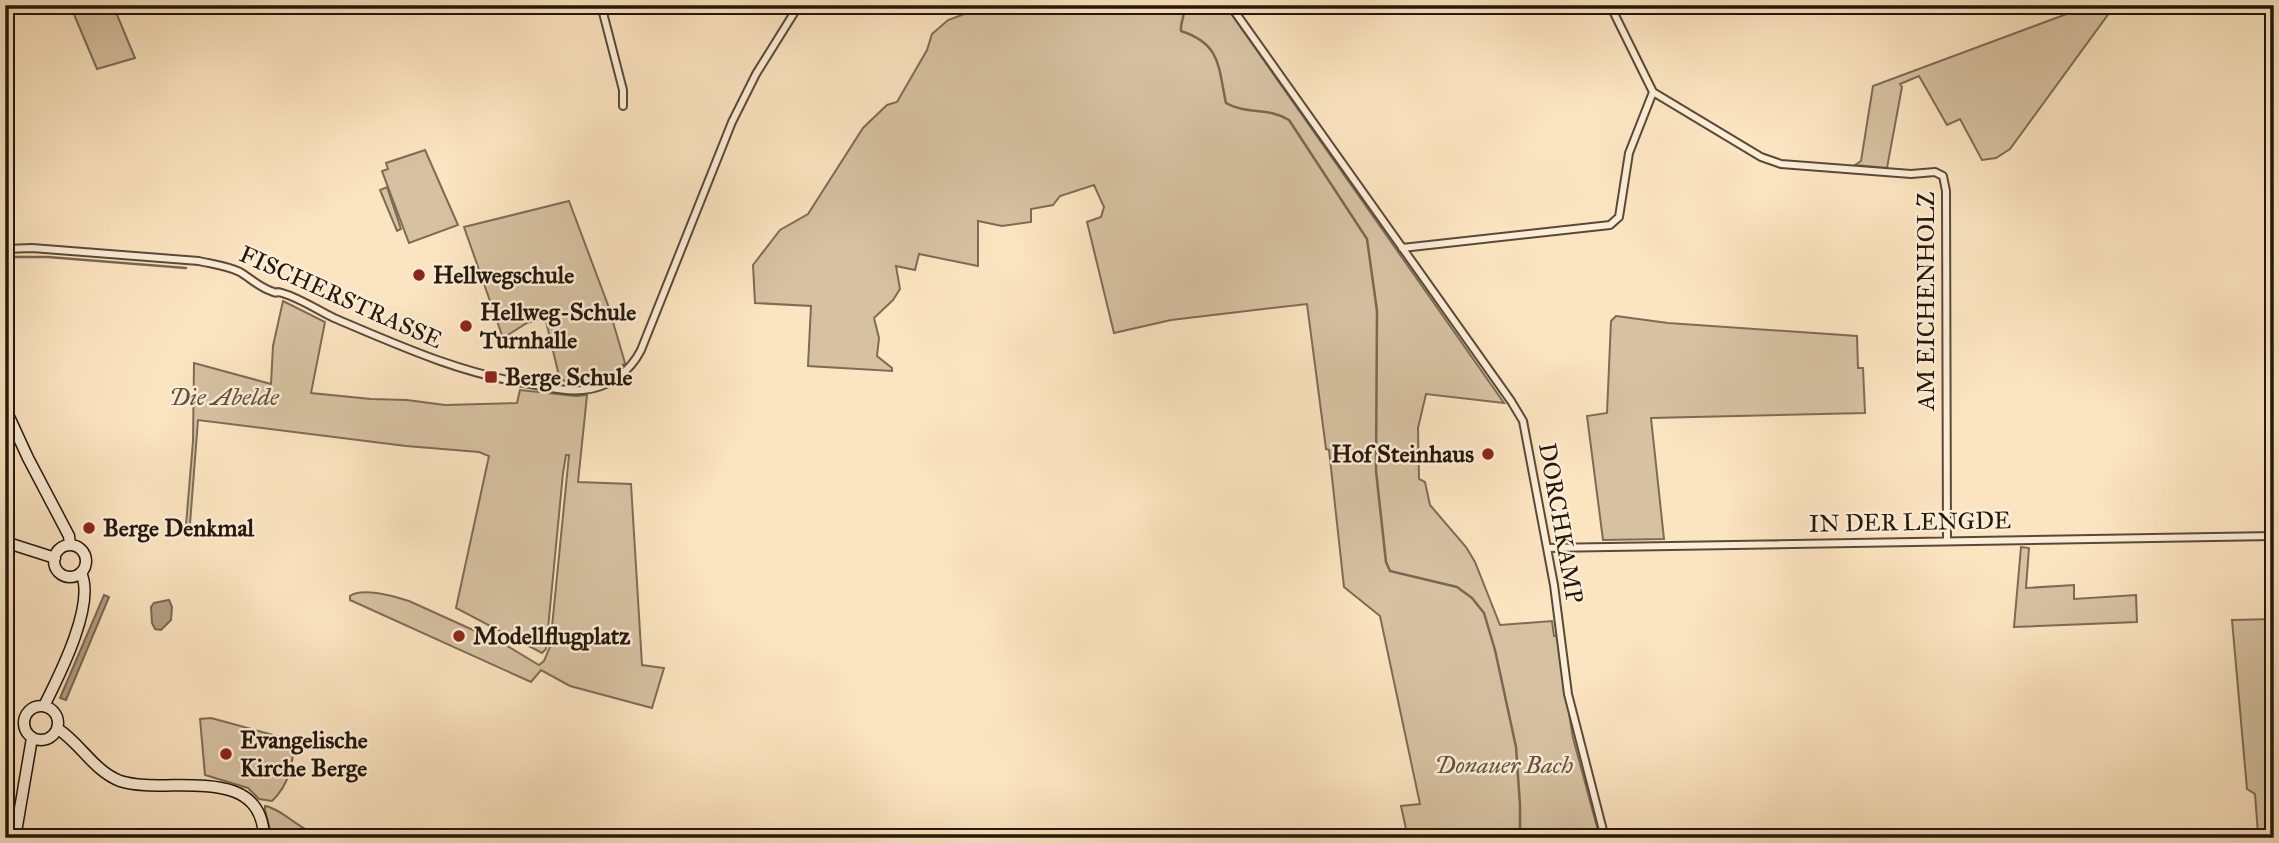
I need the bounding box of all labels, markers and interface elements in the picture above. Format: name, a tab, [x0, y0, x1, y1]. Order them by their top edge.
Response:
street label: AM EICHENHOLZ	[1911, 191, 1941, 412]
street label: FISCHERSTRASSE	[235, 239, 447, 355]
place label: Hellwegschule	[433, 260, 574, 290]
marker: Hellwegschule	[411, 267, 427, 283]
place label: Hellweg-Schule Turnhalle	[479, 297, 636, 355]
marker: Hellweg-Schule Turnhalle	[458, 318, 474, 334]
place label: Berge Schule	[505, 362, 633, 392]
marker: Berge Schule	[483, 369, 499, 385]
park label: Die Abelde	[169, 382, 280, 412]
place label: Hof Steinhaus	[1331, 439, 1474, 469]
street label: DORCHKAMP	[1532, 441, 1590, 606]
marker: Hof Steinhaus	[1480, 446, 1496, 462]
street label: IN DER LENGDE	[1809, 505, 2011, 539]
place label: Berge Denkmal	[103, 513, 255, 543]
marker: Berge Denkmal	[81, 520, 97, 536]
place label: Modellflugplatz	[473, 621, 631, 651]
marker: Modellflugplatz	[451, 628, 467, 644]
place label: Evangelische Kirche Berge	[240, 725, 368, 783]
marker: Evangelische Kirche Berge	[218, 746, 234, 762]
park label: Donauer Bach	[1435, 750, 1574, 780]

